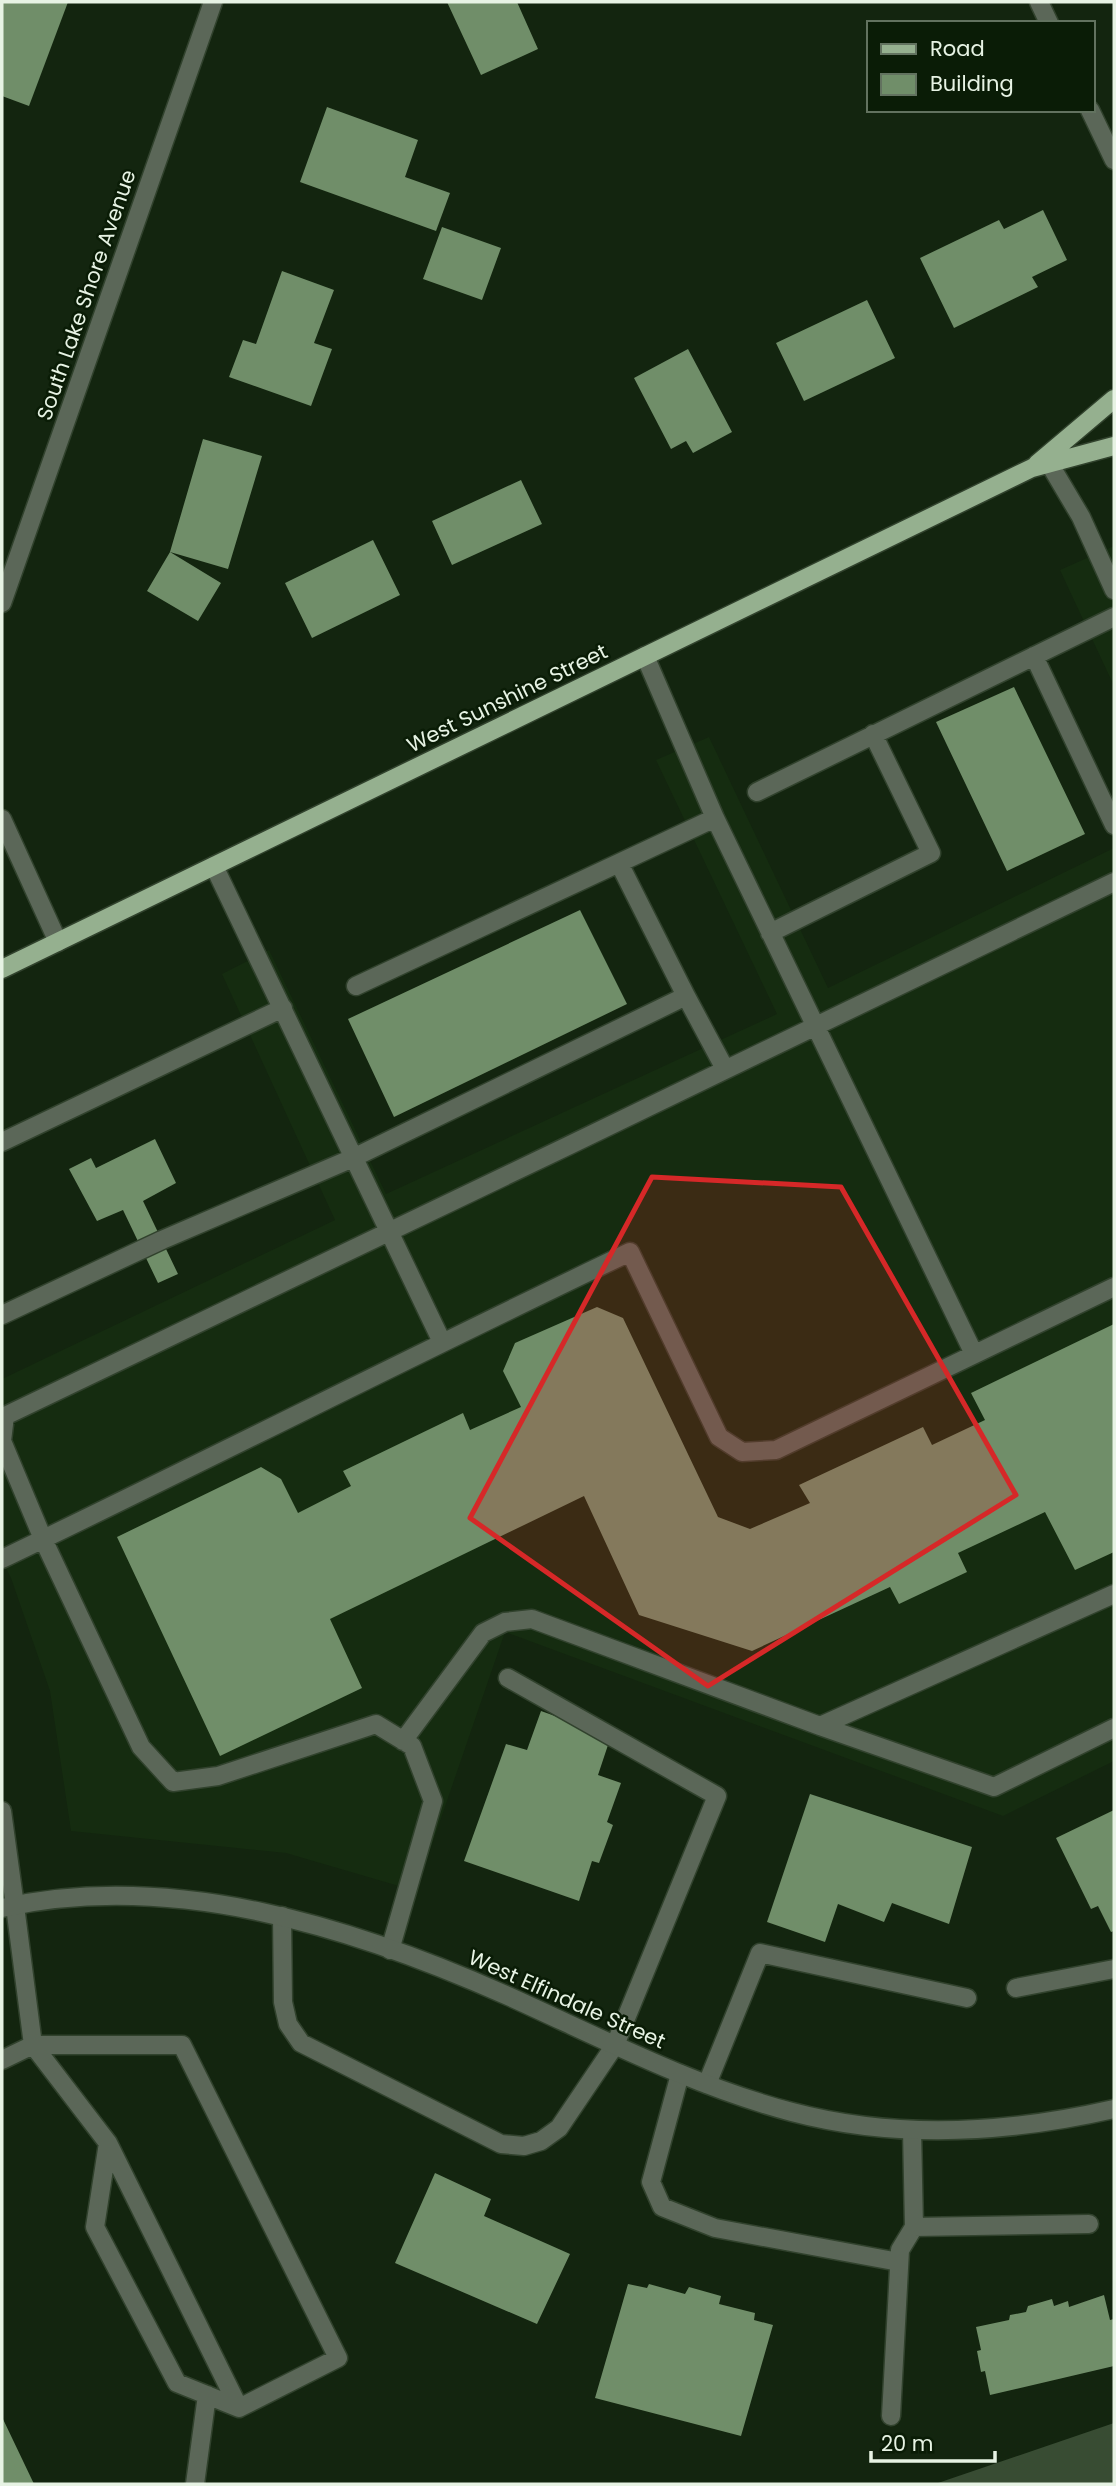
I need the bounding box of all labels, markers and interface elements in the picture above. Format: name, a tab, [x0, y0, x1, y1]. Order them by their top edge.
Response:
legend	[867, 21, 1095, 112]
text: Road	[930, 34, 985, 63]
text: Building	[930, 69, 1014, 98]
street label: South Lake Shore Avenue	[29, 166, 143, 424]
street label: West Sunshine Street	[402, 637, 612, 759]
street label: West Elfindale Street	[464, 1942, 670, 2056]
scale bar	[871, 2420, 995, 2464]
text: 20 m	[881, 2429, 934, 2458]

